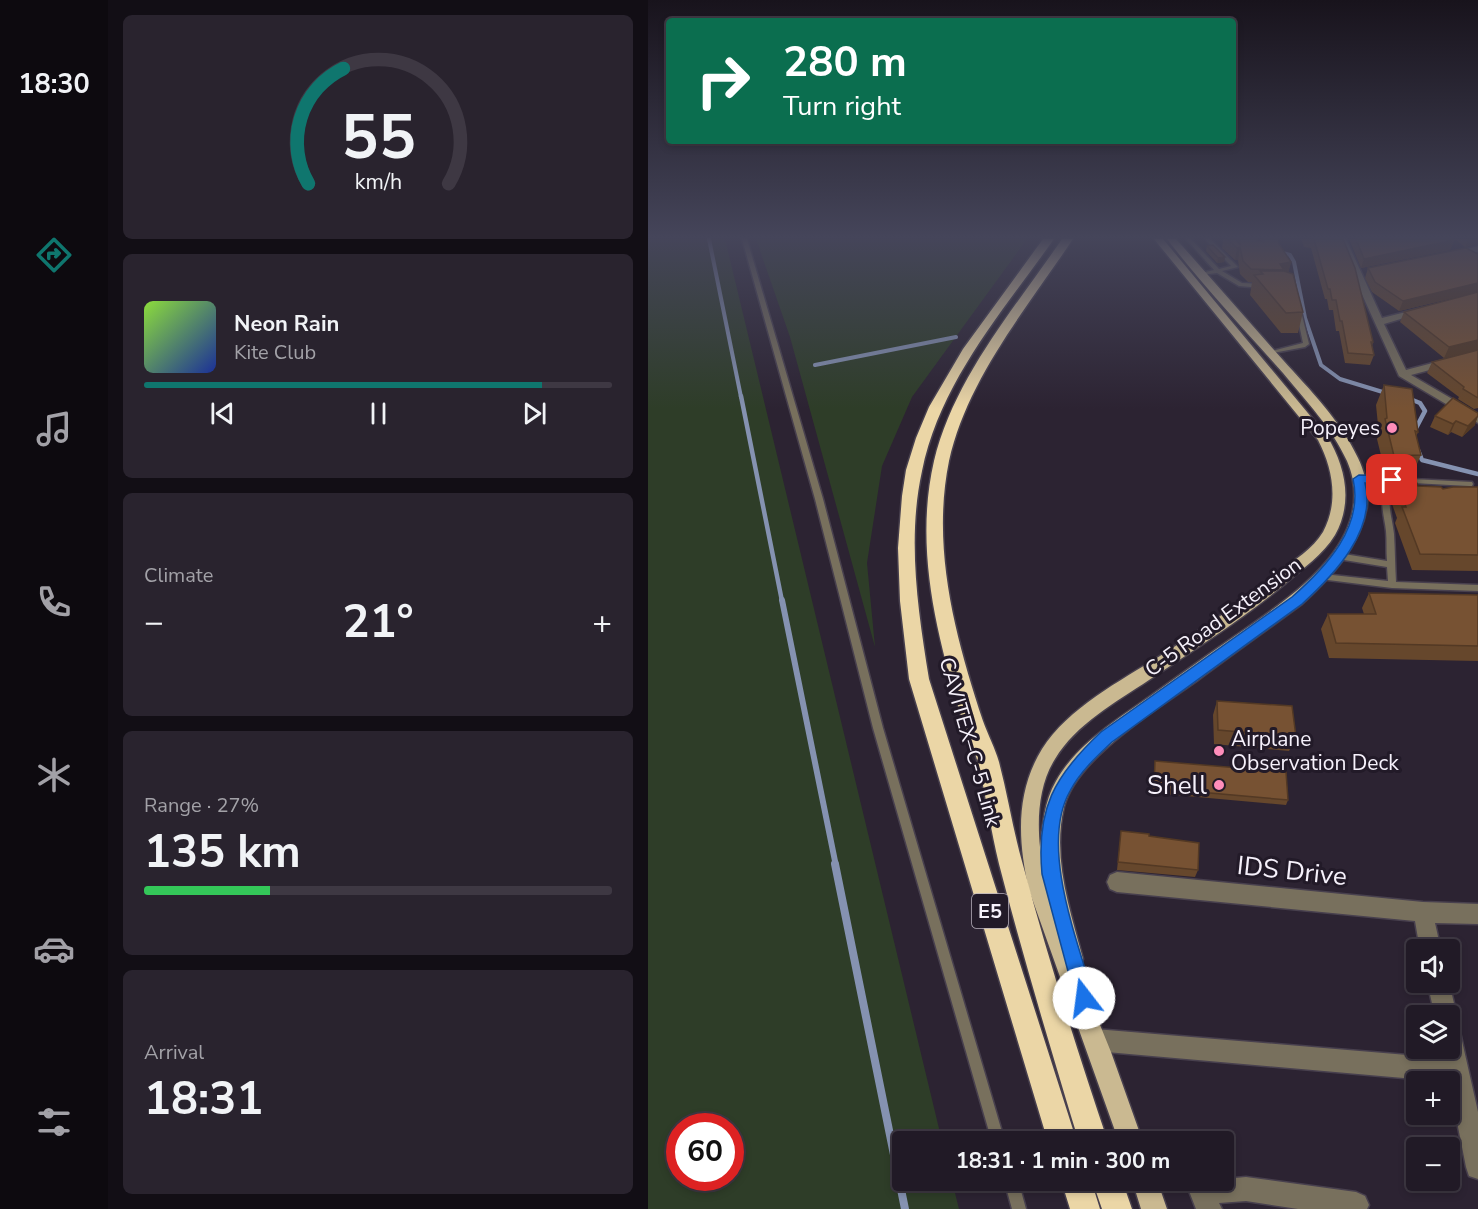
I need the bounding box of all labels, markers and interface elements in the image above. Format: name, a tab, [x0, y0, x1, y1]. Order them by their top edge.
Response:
text: 280 m	[783, 34, 907, 91]
icon: right	[684, 42, 762, 120]
text: 18:30	[18, 66, 90, 103]
text: Turn right	[783, 88, 901, 125]
text: 55	[341, 95, 415, 180]
text: km/h	[354, 167, 402, 197]
icon: directions	[33, 234, 75, 276]
text: Neon Rain	[234, 309, 339, 339]
text: Kite Club	[234, 339, 316, 366]
icon: previous	[206, 397, 239, 430]
icon: pause	[362, 397, 395, 430]
icon: next	[518, 397, 551, 430]
icon: music	[33, 408, 75, 450]
place label: Popeyes	[1300, 414, 1380, 442]
marker: Popeyes	[1385, 421, 1399, 435]
pin	[1366, 454, 1417, 505]
icon: arrive	[1375, 463, 1408, 496]
street label: C-5 Road Extension	[1139, 551, 1307, 683]
text: Climate	[144, 562, 213, 589]
icon: phone	[33, 581, 75, 623]
text: 21°	[342, 592, 414, 653]
text: −	[144, 600, 164, 645]
text: +	[592, 600, 612, 645]
street label: CAVITEX–C-5 Link	[932, 654, 1008, 831]
place label: Airplane Observation Deck	[1231, 725, 1399, 777]
marker: Airplane Observation Deck	[1212, 744, 1226, 758]
icon: climate	[33, 754, 75, 796]
place label: Shell	[1147, 768, 1207, 803]
marker: Shell	[1212, 778, 1226, 792]
text: Range · 27%	[144, 792, 259, 819]
text: 135 km	[144, 822, 301, 883]
street label: IDS Drive	[1235, 848, 1349, 894]
road number: E5	[972, 894, 1008, 928]
icon: car	[33, 928, 75, 970]
map controls	[1406, 939, 1460, 1191]
button: sound	[1406, 939, 1460, 993]
position arrow	[1052, 966, 1116, 1030]
button: layers	[1406, 1005, 1460, 1059]
text: Arrival	[144, 1039, 204, 1066]
text: 18:31	[144, 1069, 263, 1130]
button: +	[1406, 1071, 1460, 1125]
icon: filters	[33, 1101, 75, 1143]
speed limit sign: 60	[666, 1113, 744, 1191]
button: −	[1406, 1137, 1460, 1191]
text: 18:31 · 1 min · 300 m	[956, 1146, 1170, 1176]

